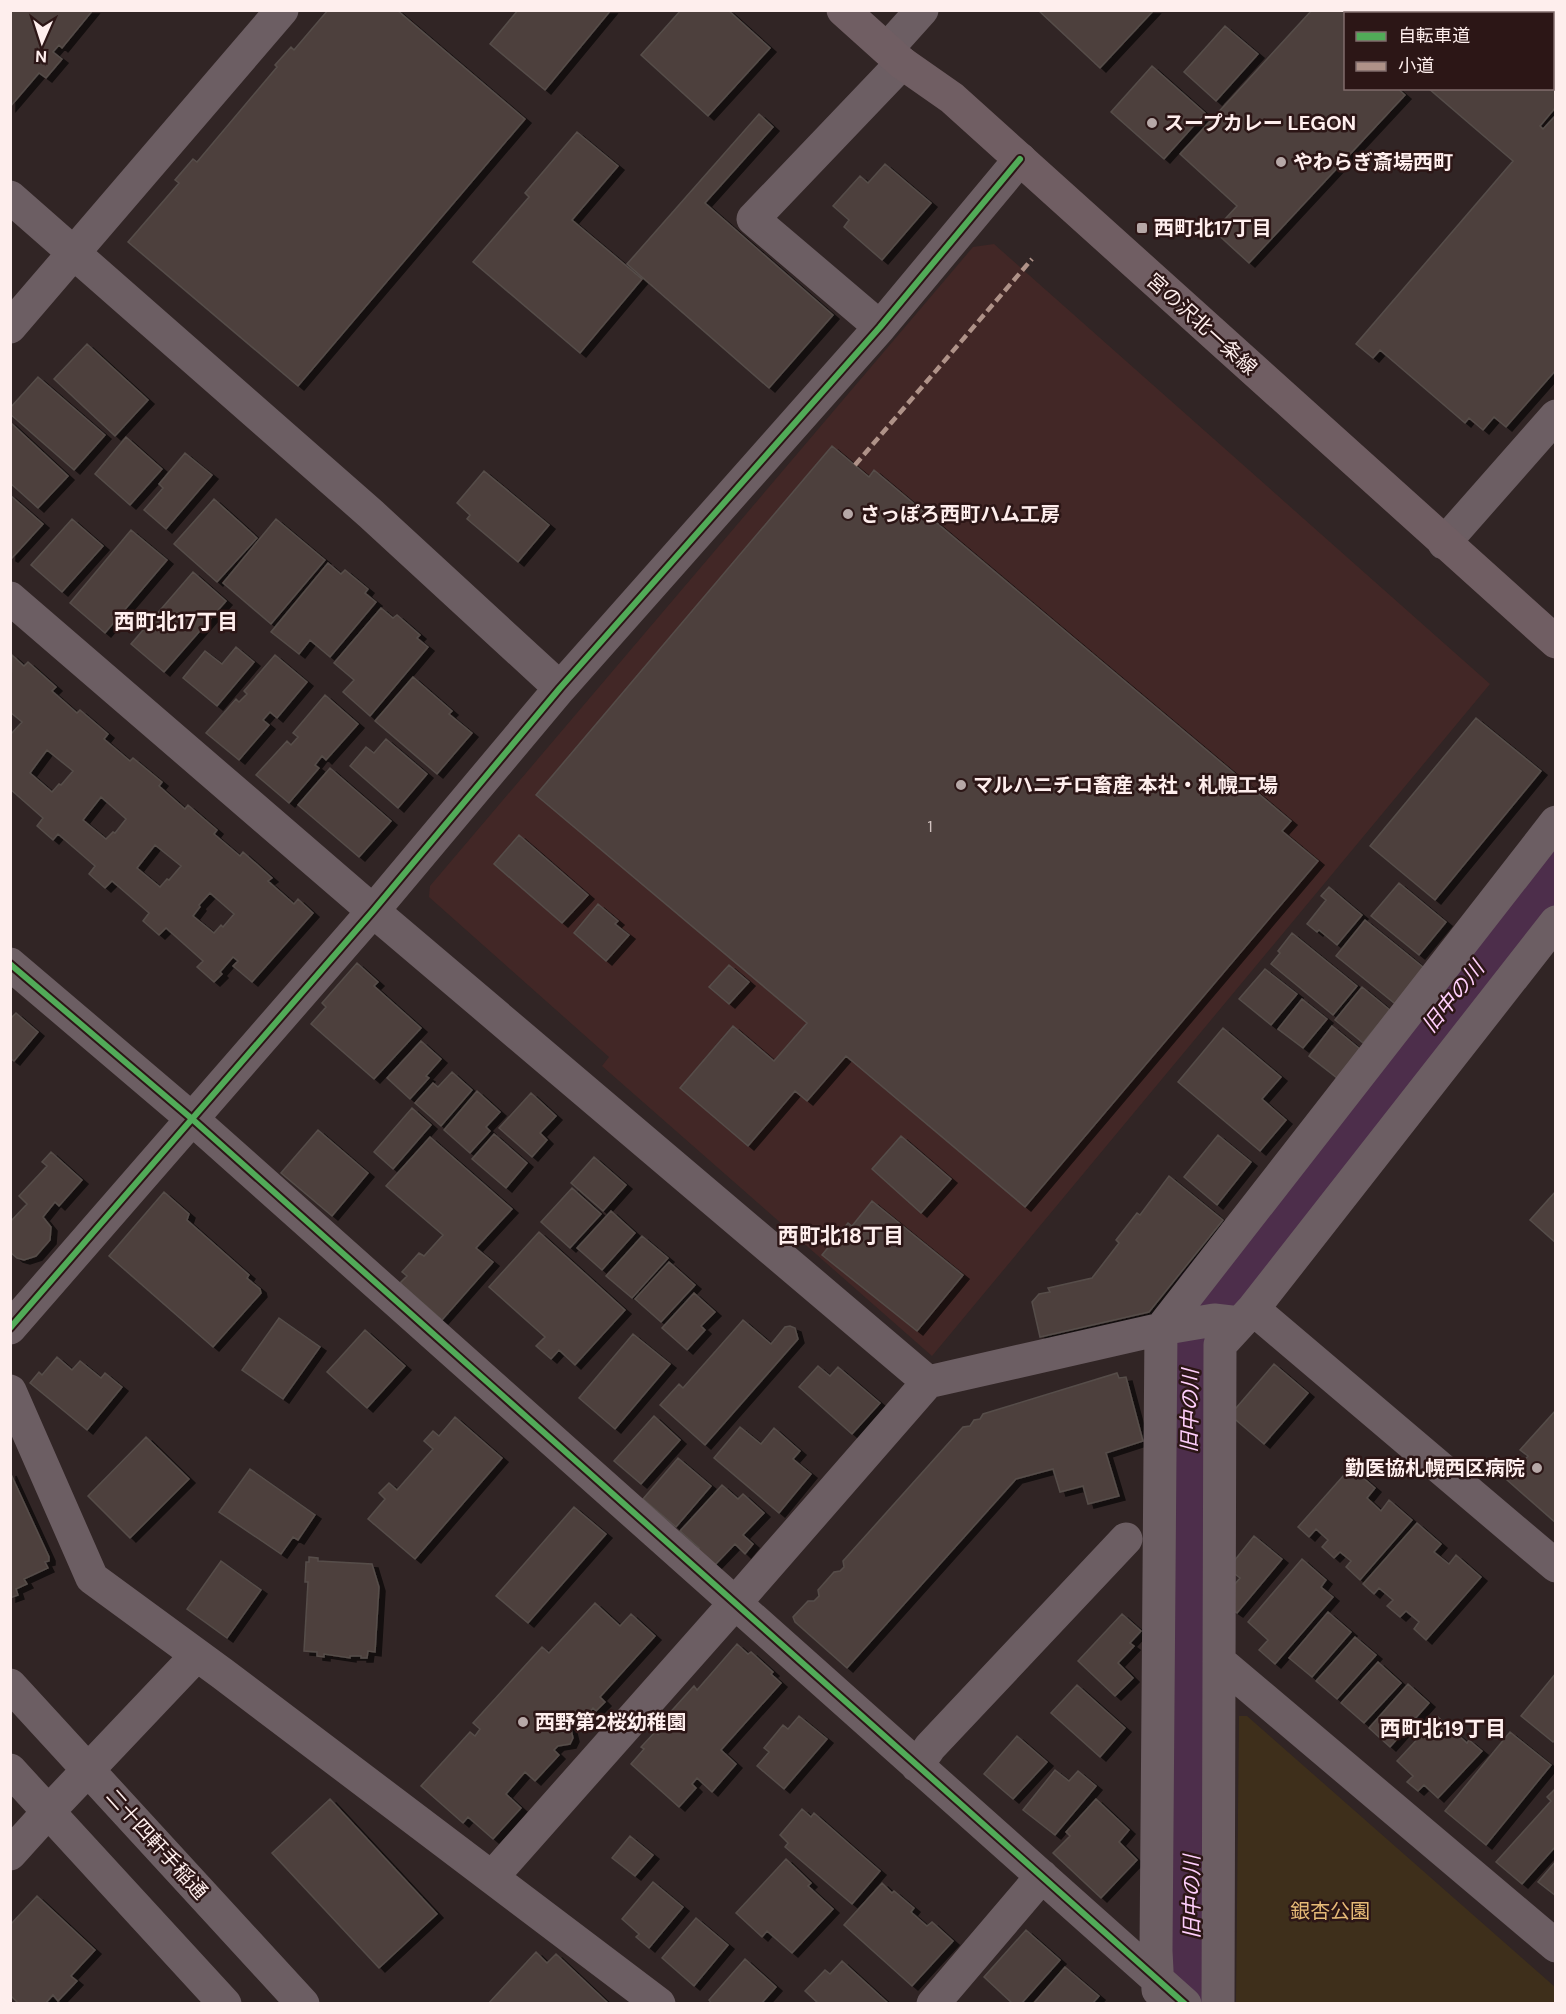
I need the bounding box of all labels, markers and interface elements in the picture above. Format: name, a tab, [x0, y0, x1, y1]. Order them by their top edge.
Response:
north arrow	[12, 12, 72, 72]
legend	[1344, 12, 1554, 90]
text: 自転車道	[1398, 24, 1470, 48]
text: N	[35, 46, 48, 67]
text: 小道	[1398, 54, 1434, 78]
place label: スープカレー LEGON	[1164, 110, 1356, 136]
marker: スープカレー LEGON	[1145, 116, 1159, 130]
place label: やわらぎ斎場西町	[1293, 149, 1453, 175]
marker: やわらぎ斎場西町	[1274, 155, 1288, 169]
place label: 西町北17丁目	[1154, 215, 1272, 241]
marker: 西町北17丁目	[1135, 221, 1149, 235]
street label: 宮の沢北一条線	[1141, 267, 1263, 381]
place label: さっぽろ西町ハム工房	[860, 501, 1060, 527]
marker: さっぽろ西町ハム工房	[841, 507, 855, 521]
district label: 西町北17丁目	[114, 608, 238, 636]
place label: マルハニチロ畜産 本社・札幌工場	[973, 772, 1278, 798]
marker: マルハニチロ畜産 本社・札幌工場	[954, 778, 968, 792]
house number: 1	[928, 816, 933, 837]
water label: 旧中の川	[1416, 954, 1492, 1038]
district label: 西町北18丁目	[778, 1222, 904, 1250]
water label: 旧中の川	[1175, 1367, 1205, 1453]
place label: 勤医協札幌西区病院	[1345, 1455, 1525, 1481]
marker: 勤医協札幌西区病院	[1530, 1461, 1544, 1475]
place label: 西野第2桜幼稚園	[535, 1709, 687, 1735]
marker: 西野第2桜幼稚園	[516, 1715, 530, 1729]
district label: 西町北19丁目	[1380, 1715, 1506, 1743]
street label: 二十四軒手稲通	[100, 1783, 214, 1905]
water label: 旧中の川	[1178, 1853, 1206, 1939]
park label: 銀杏公園	[1290, 1898, 1370, 1924]

